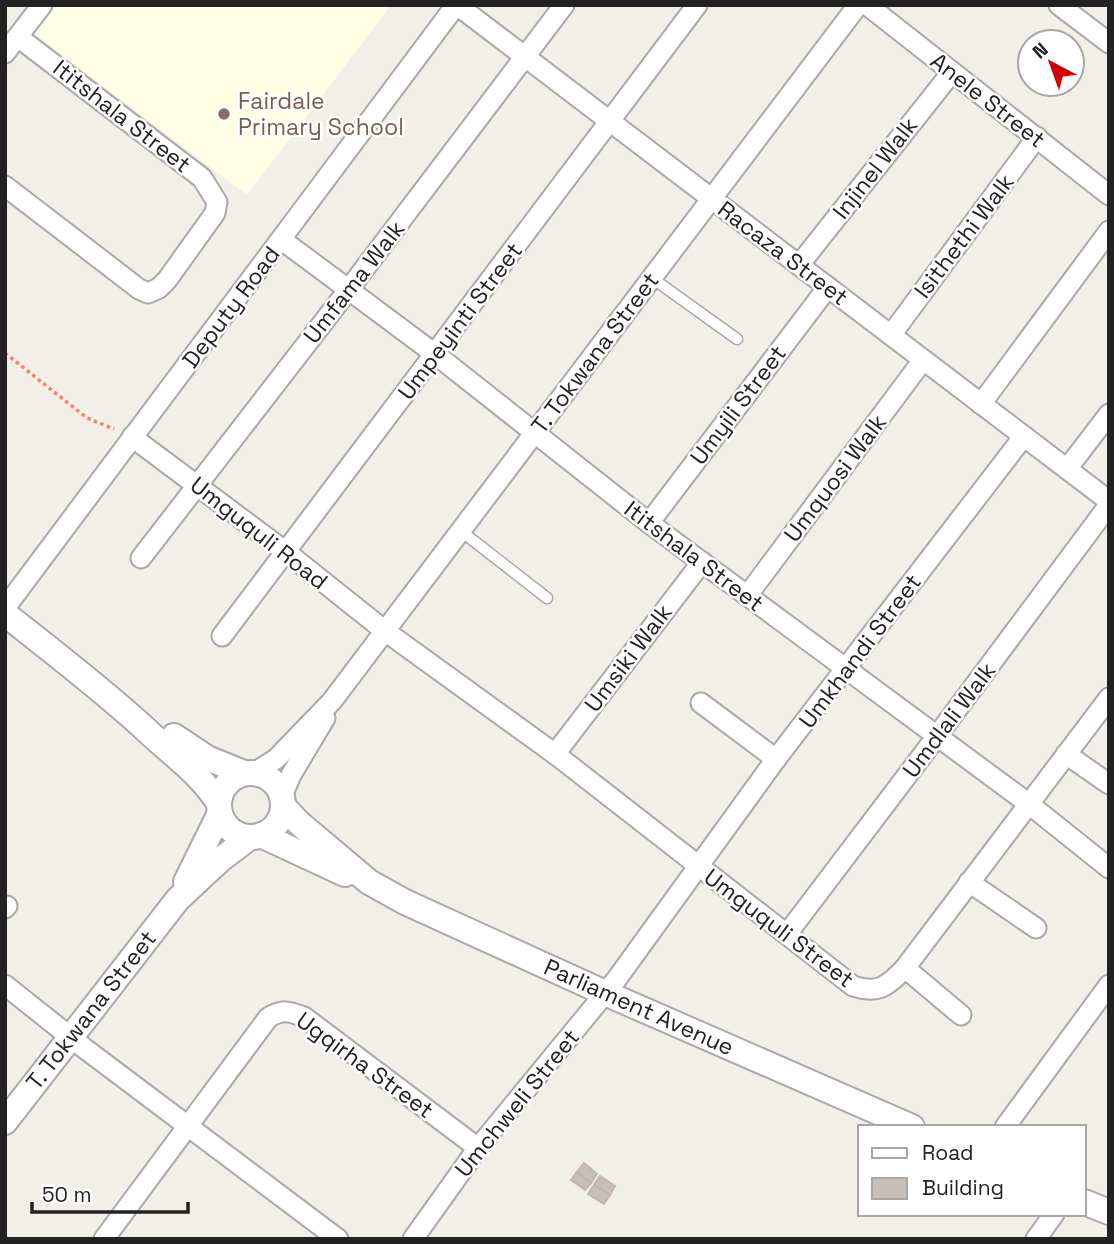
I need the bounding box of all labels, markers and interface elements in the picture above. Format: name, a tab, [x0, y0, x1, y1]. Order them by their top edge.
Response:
north arrow	[1016, 28, 1086, 98]
text: N	[1027, 37, 1053, 64]
street label: Anele Street	[925, 46, 1051, 154]
street label: Ititshala Street	[47, 53, 197, 179]
place label: Fairdale Primary School	[238, 86, 404, 142]
marker: Fairdale Primary School	[216, 106, 232, 122]
street label: Injinel Walk	[826, 111, 924, 225]
street label: Isithethi Walk	[907, 168, 1021, 304]
street label: Racaza Street	[712, 194, 854, 312]
street label: Umfama Walk	[297, 215, 411, 349]
street label: Umpeyinti Street	[391, 236, 529, 406]
street label: Deputy Road	[175, 240, 287, 374]
street label: T. Tokwana Street	[524, 266, 666, 440]
street label: Umyili Street	[683, 339, 793, 471]
street label: Umquosi Walk	[777, 408, 893, 548]
street label: Umguquli Road	[184, 470, 334, 596]
street label: Ititshala Street	[618, 494, 770, 618]
street label: Umkhandi Street	[792, 568, 928, 734]
street label: Umsiki Walk	[578, 598, 678, 718]
street label: Umdlali Walk	[896, 656, 1002, 784]
street label: Umguquli Street	[698, 862, 860, 994]
street label: T. Tokwana Street	[19, 924, 163, 1096]
street label: Parliament Avenue	[539, 952, 739, 1062]
street label: Ugqirha Street	[290, 1005, 440, 1125]
street label: Umchweli Street	[448, 1023, 586, 1183]
legend	[858, 1125, 1086, 1216]
text: Road	[922, 1139, 974, 1166]
scale bar	[32, 1170, 187, 1214]
text: Building	[922, 1174, 1004, 1201]
text: 50 m	[42, 1181, 92, 1208]

